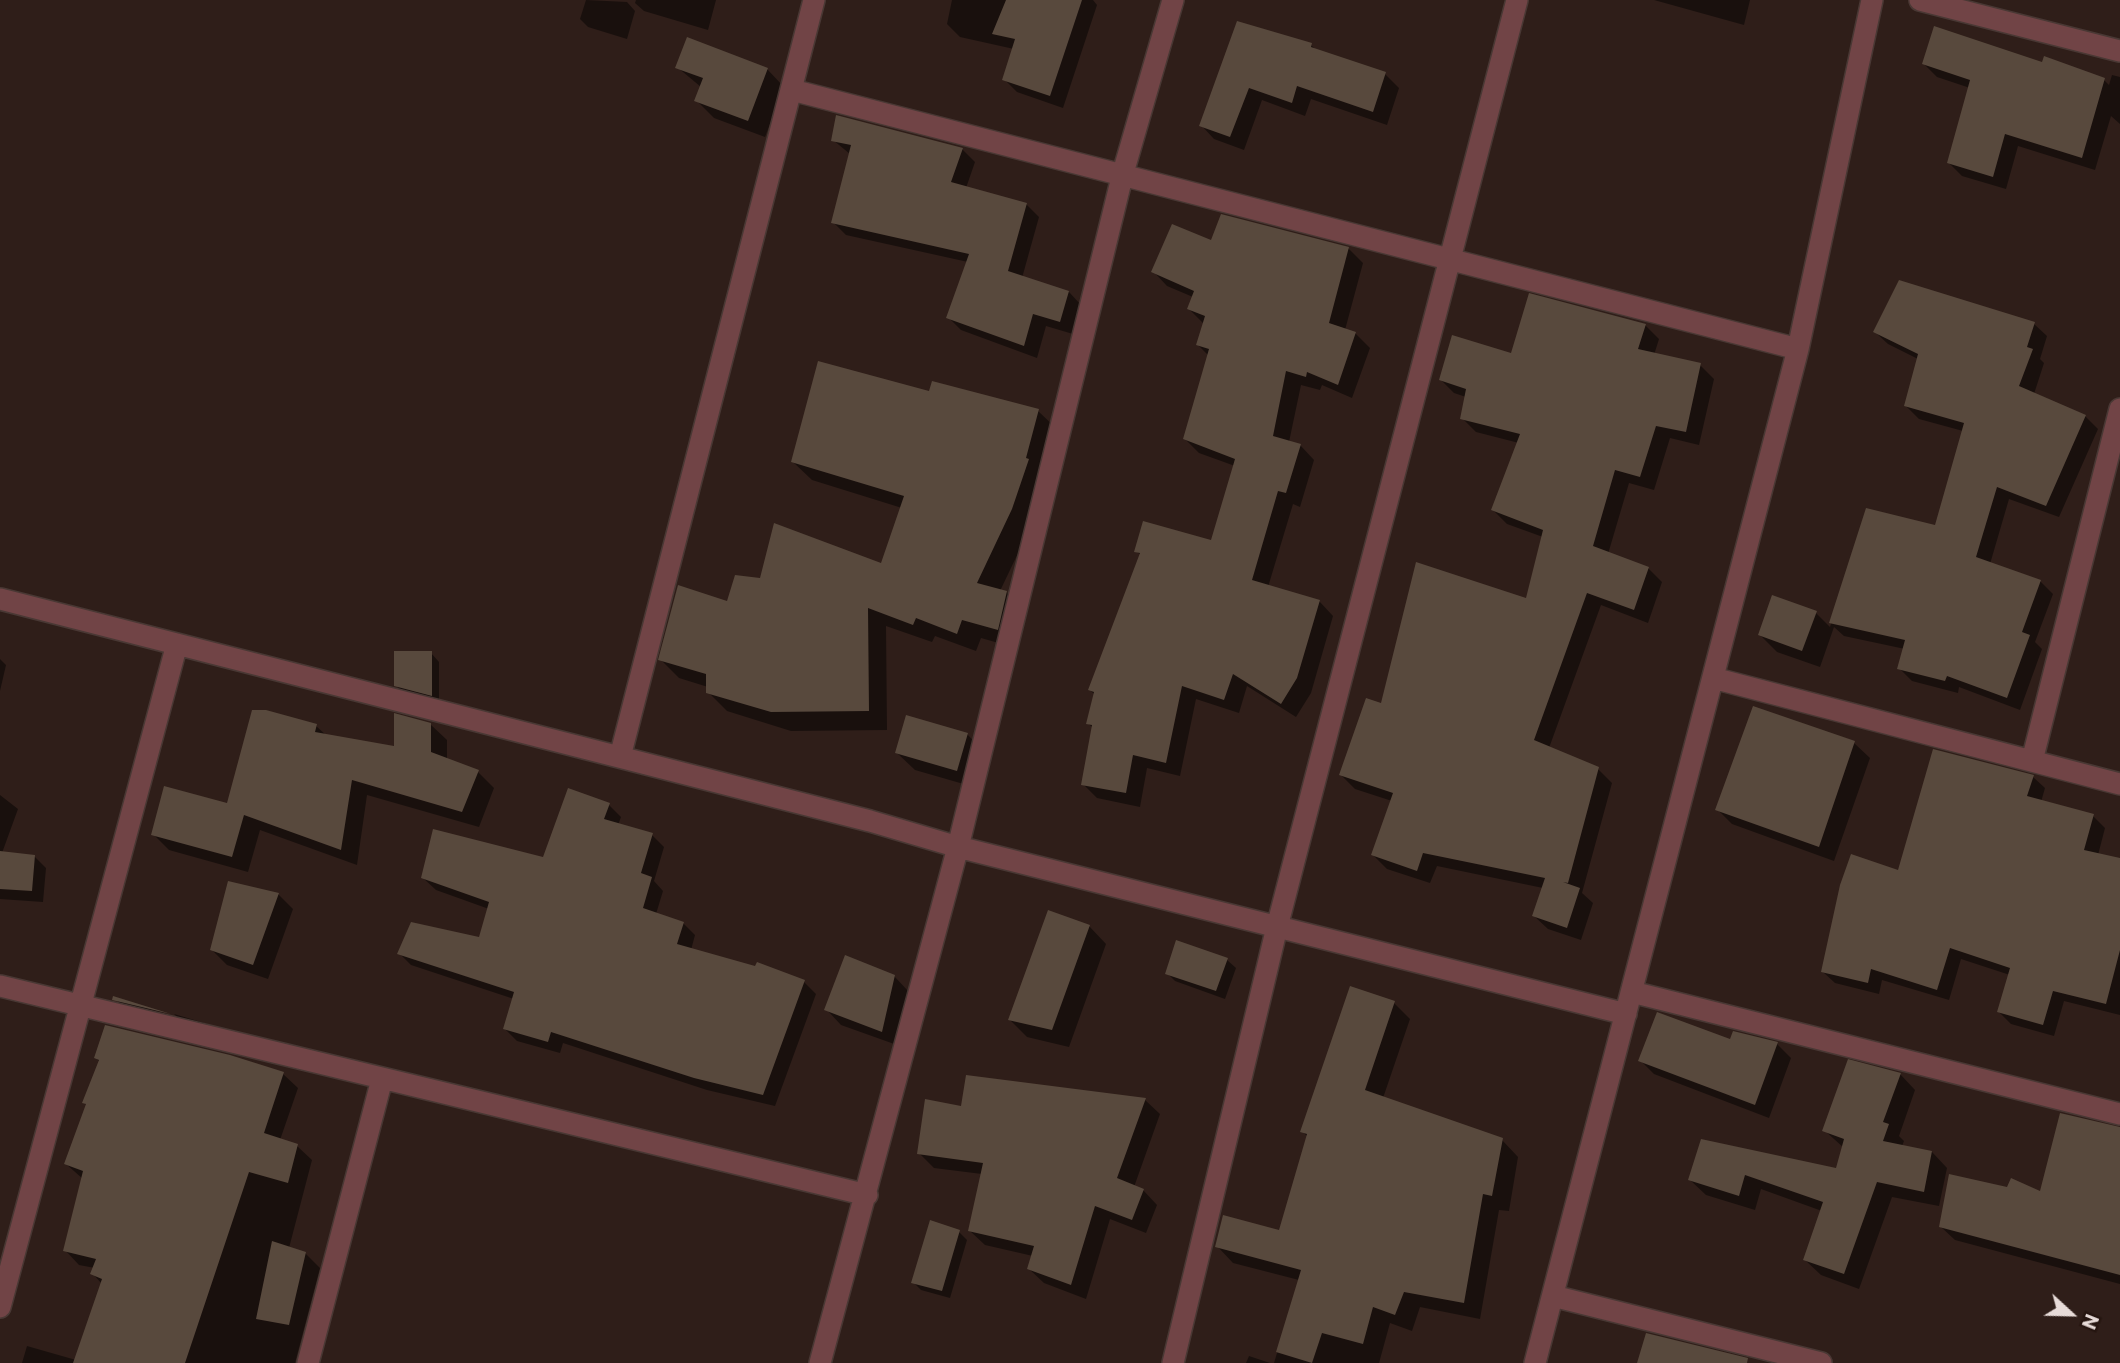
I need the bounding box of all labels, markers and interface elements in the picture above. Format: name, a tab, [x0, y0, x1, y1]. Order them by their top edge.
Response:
north arrow	[2036, 1279, 2106, 1349]
text: N	[2078, 1311, 2104, 1333]

